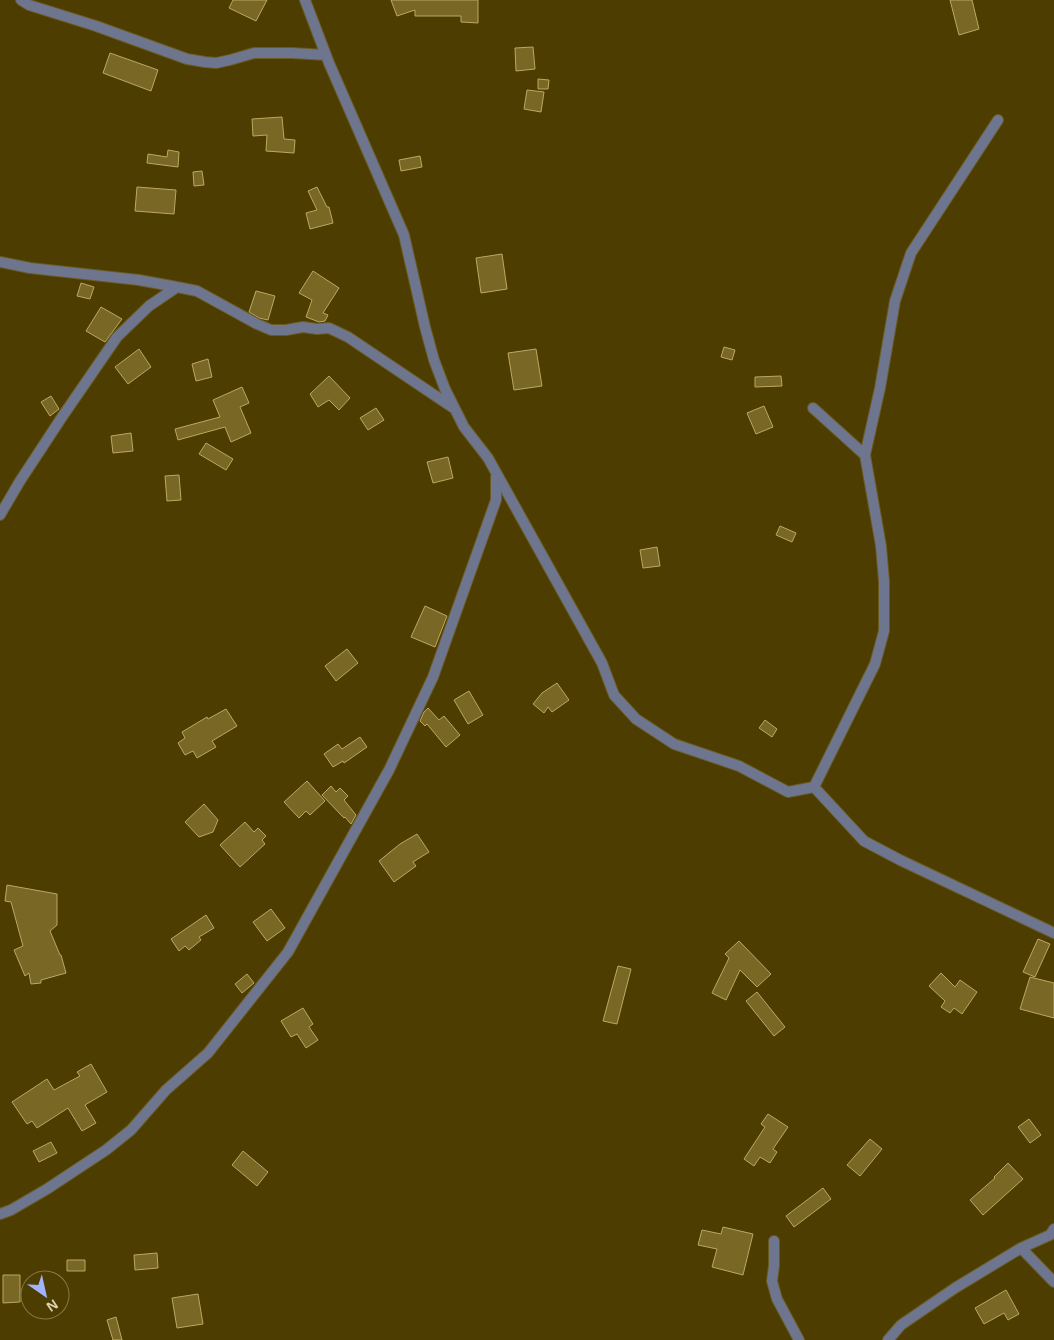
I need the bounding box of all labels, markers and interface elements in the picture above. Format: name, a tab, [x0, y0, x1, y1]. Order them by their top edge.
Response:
north arrow	[20, 1270, 70, 1320]
text: N	[44, 1296, 61, 1315]

